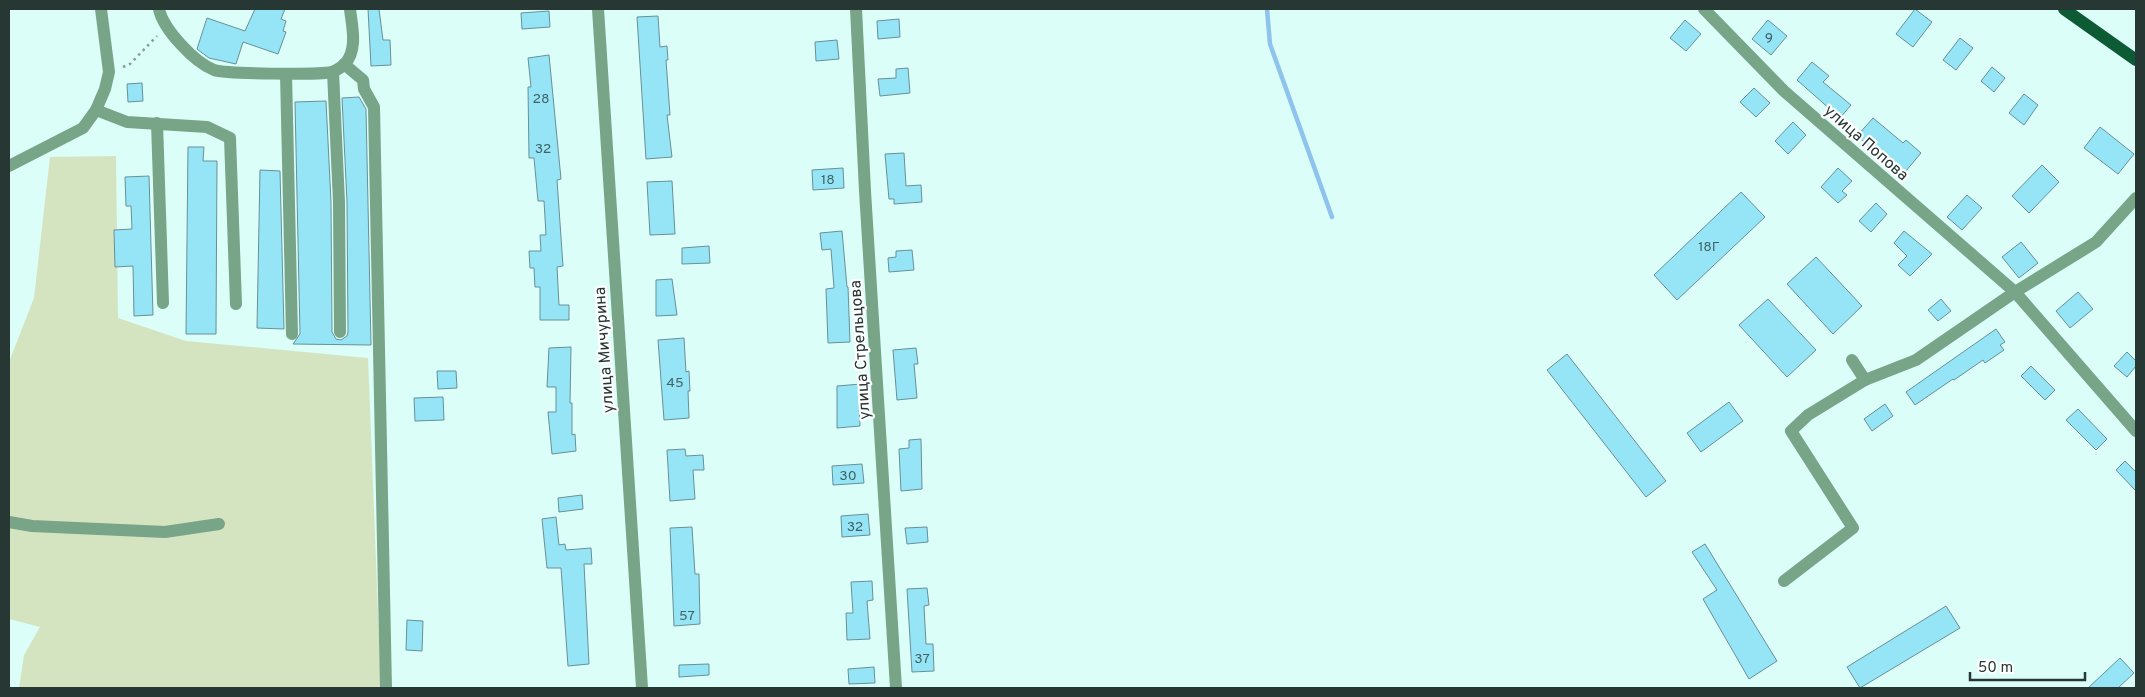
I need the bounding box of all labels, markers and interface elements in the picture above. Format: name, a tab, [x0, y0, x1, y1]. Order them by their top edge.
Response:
house number: 9	[1765, 30, 1773, 47]
house number: 28	[532, 91, 550, 108]
street label: улица Попова	[1819, 101, 1912, 186]
house number: 32	[535, 141, 551, 158]
house number: 18	[821, 172, 835, 189]
house number: 18Г	[1698, 239, 1720, 256]
street label: улица Стрельцова	[846, 279, 876, 420]
street label: улица Мичурина	[591, 286, 619, 414]
house number: 45	[666, 375, 684, 392]
house number: 30	[839, 468, 857, 485]
house number: 32	[847, 519, 863, 536]
house number: 57	[679, 608, 695, 625]
scale bar	[1970, 650, 2085, 682]
house number: 37	[914, 651, 930, 668]
text: 50 m	[1978, 659, 2013, 678]

